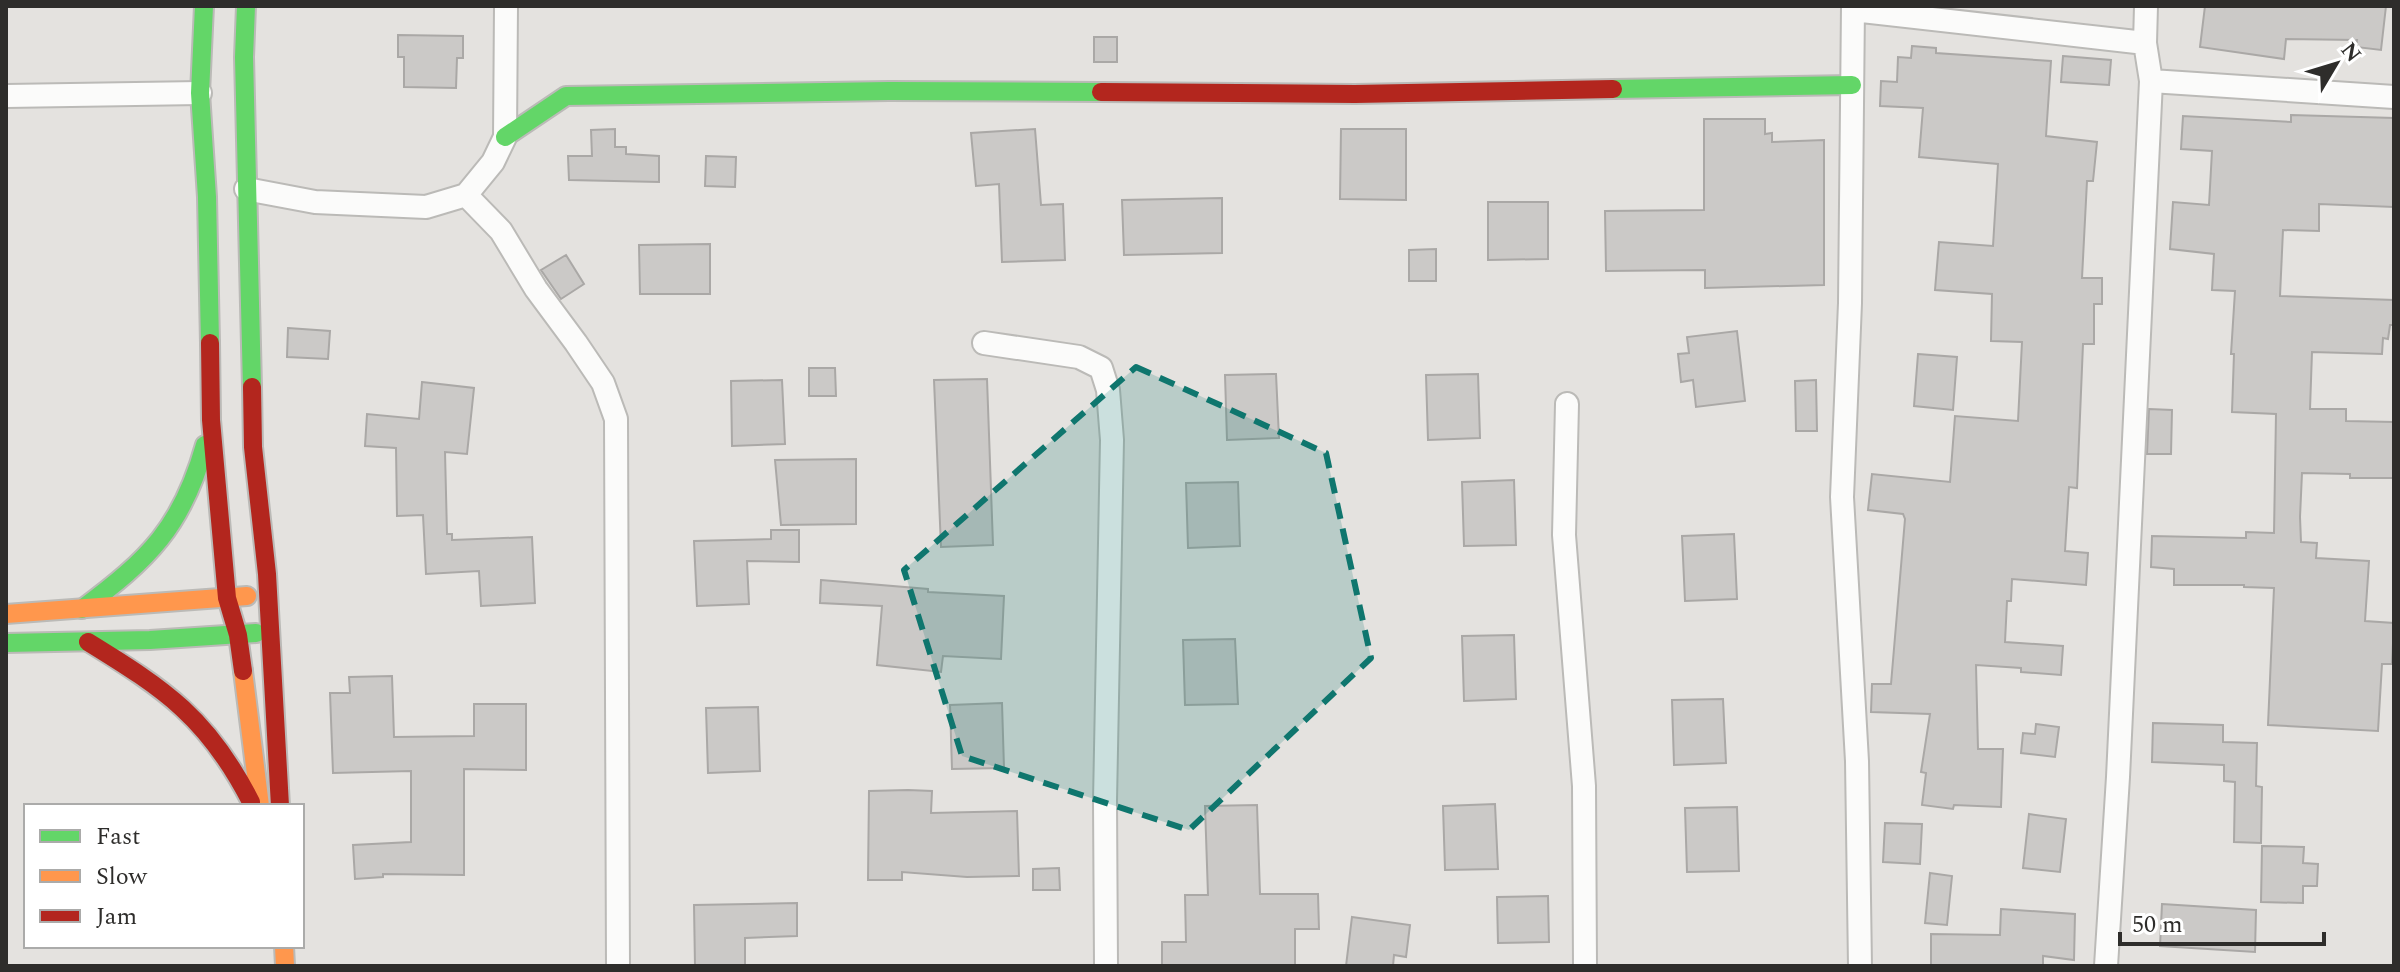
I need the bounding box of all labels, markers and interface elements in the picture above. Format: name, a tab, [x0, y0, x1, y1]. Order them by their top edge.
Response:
north arrow	[2296, 24, 2376, 104]
text: N	[2332, 35, 2369, 70]
legend	[24, 804, 304, 948]
text: Fast	[96, 819, 141, 855]
text: Slow	[96, 859, 148, 895]
scale bar	[2120, 896, 2324, 946]
text: Jam	[96, 899, 137, 935]
text: 50 m	[2132, 907, 2183, 943]

